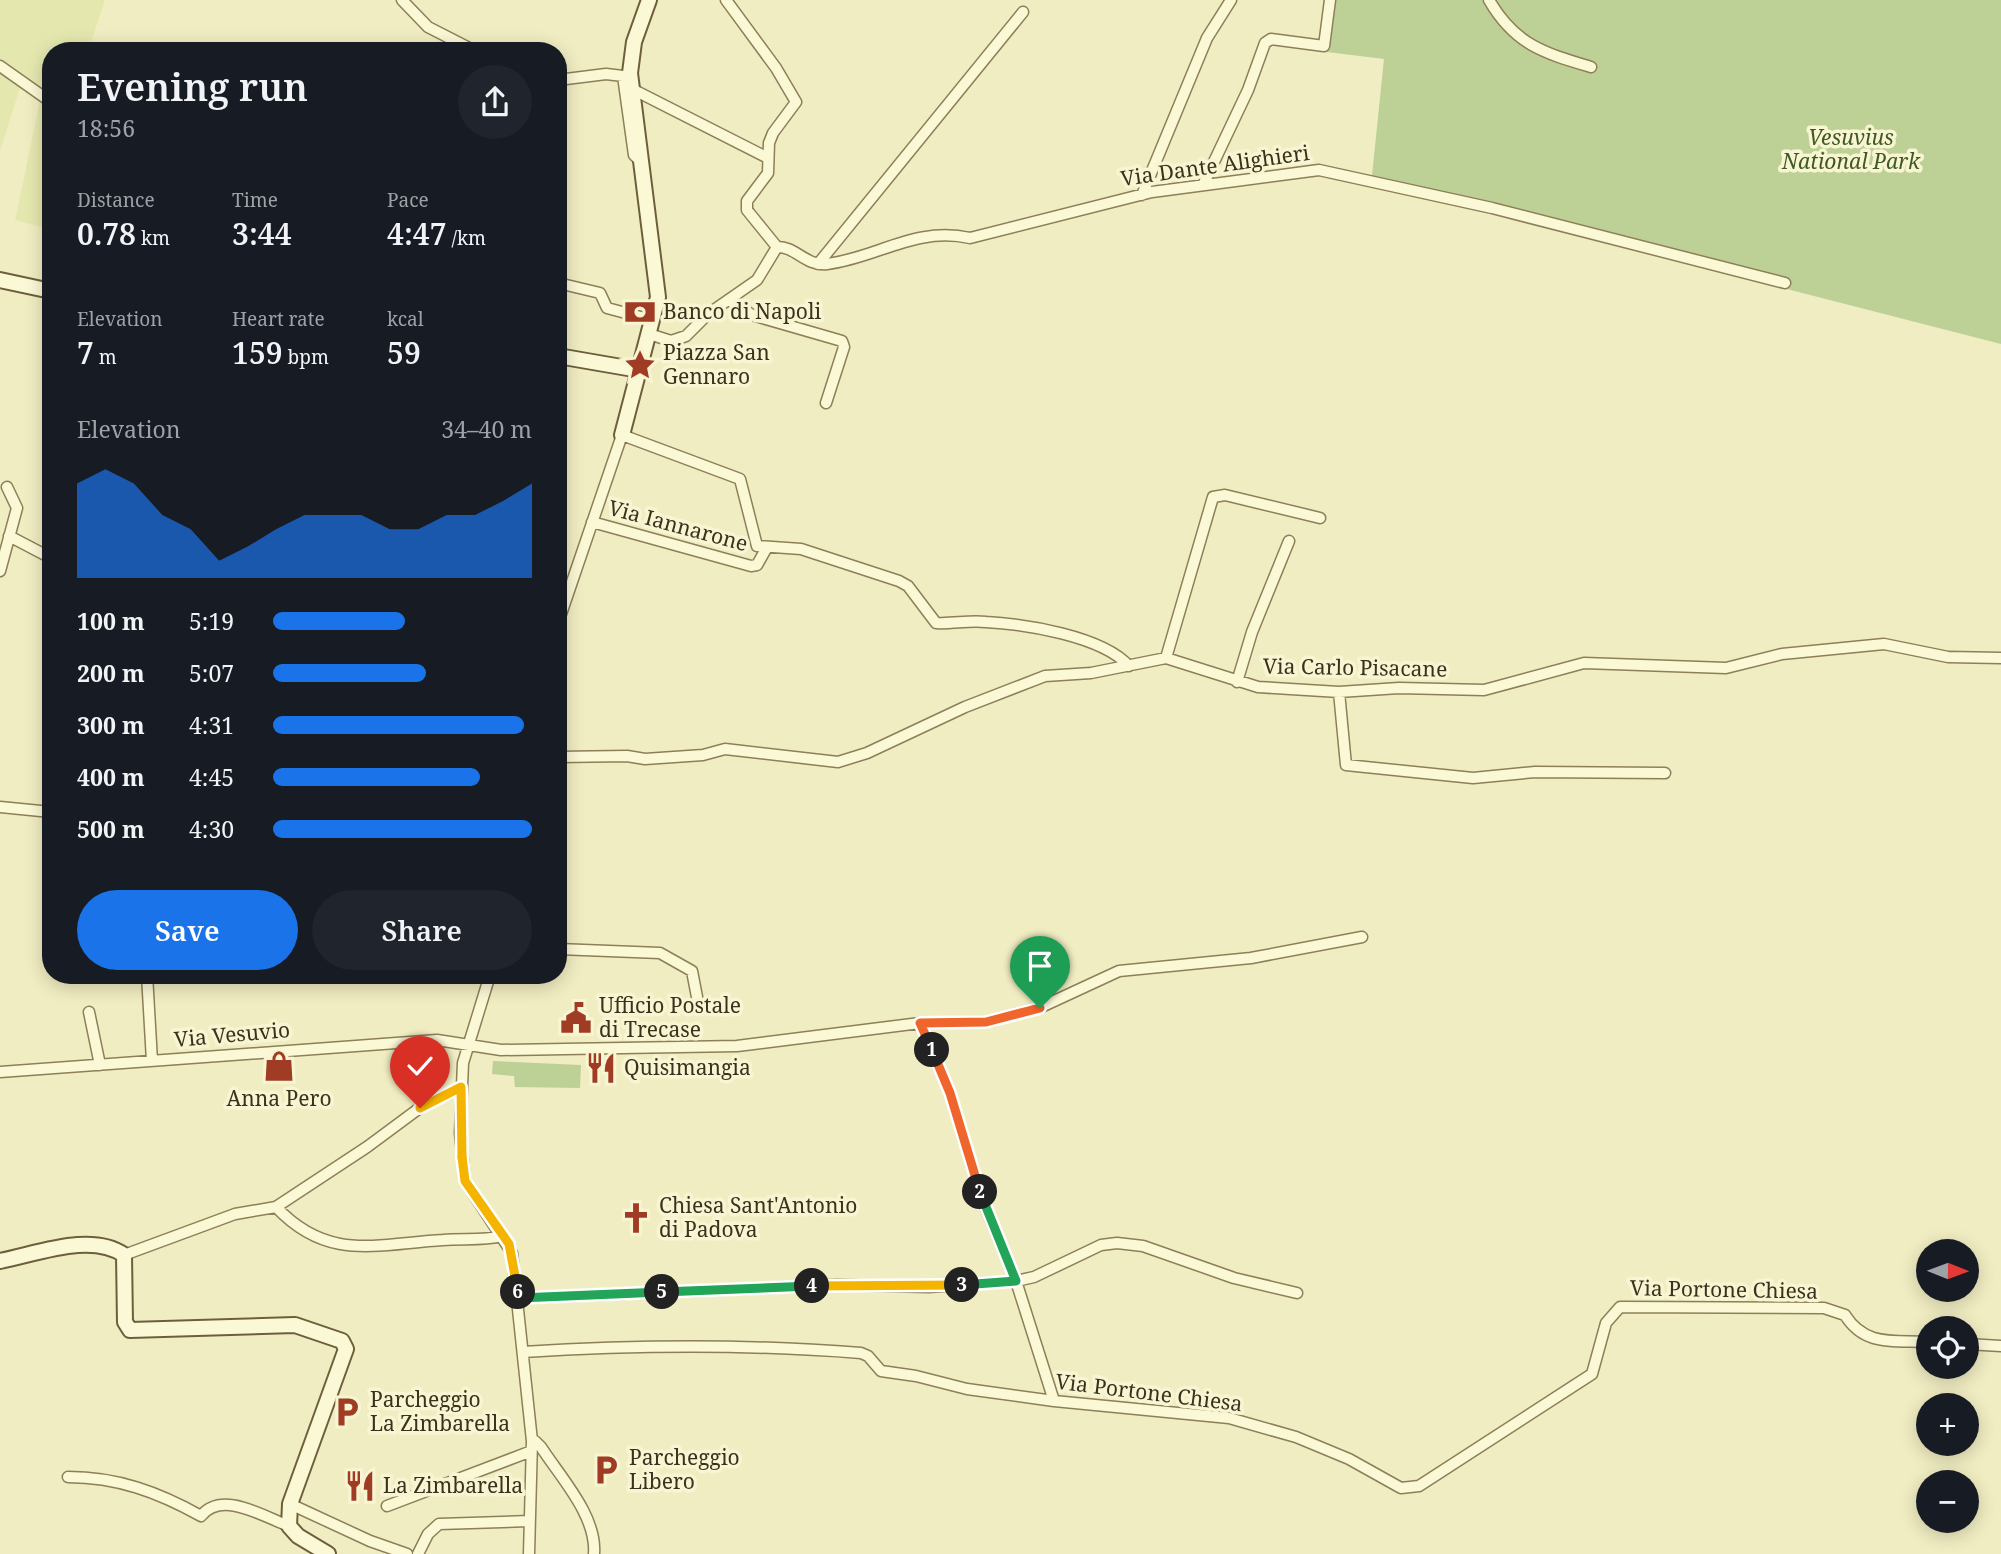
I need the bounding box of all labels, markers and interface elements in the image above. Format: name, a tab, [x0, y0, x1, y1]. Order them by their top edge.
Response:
text: Evening run	[77, 60, 308, 112]
button: share	[458, 65, 532, 139]
text: 18:56	[77, 112, 135, 144]
park label: Vesuvius National Park	[1781, 123, 1921, 175]
street label: Via Dante Alighieri	[1119, 138, 1311, 192]
text: Distance	[77, 187, 155, 213]
text: Time	[232, 187, 278, 213]
text: Pace	[387, 187, 429, 213]
text: 0.78	[77, 213, 136, 254]
text: 3:44	[232, 213, 292, 254]
text: 4:47	[387, 213, 447, 254]
text: km	[136, 225, 170, 251]
text: /km	[447, 225, 486, 251]
bank icon: Banco di Napoli	[623, 295, 657, 329]
place label: Banco di Napoli	[663, 297, 821, 325]
text: Elevation	[77, 306, 163, 332]
text: Heart rate	[232, 306, 325, 332]
text: kcal	[387, 306, 424, 332]
text: 7	[77, 332, 94, 373]
text: 159	[232, 332, 283, 373]
text: 59	[387, 332, 421, 373]
place label: Piazza San Gennaro	[663, 338, 770, 390]
text: m	[94, 344, 117, 370]
text: bpm	[283, 344, 329, 370]
place icon: Piazza San Gennaro	[623, 348, 657, 382]
text: Elevation	[77, 413, 181, 445]
text: 34–40 m	[441, 413, 532, 445]
street label: Via Iannarone	[605, 493, 751, 557]
text: 100 m	[77, 605, 145, 637]
text: 5:19	[189, 605, 234, 637]
street label: Via Carlo Pisacane	[1263, 651, 1448, 683]
text: 200 m	[77, 657, 145, 689]
text: 5:07	[189, 657, 234, 689]
text: 300 m	[77, 709, 145, 741]
text: 4:31	[189, 709, 234, 741]
text: 400 m	[77, 761, 145, 793]
text: 4:45	[189, 761, 234, 793]
text: 500 m	[77, 813, 145, 845]
text: 4:30	[189, 813, 234, 845]
button: Save	[77, 890, 298, 970]
button: Share	[312, 890, 532, 970]
pin	[1010, 936, 1070, 1008]
icon: arrive	[1021, 947, 1059, 985]
place label: Ufficio Postale di Trecase	[599, 991, 741, 1043]
public building icon: Ufficio Postale di Trecase	[559, 1001, 593, 1035]
street label: Via Vesuvio	[173, 1015, 291, 1053]
pin: 1	[914, 1032, 950, 1068]
pin	[390, 1036, 450, 1108]
text: 1	[926, 1036, 937, 1062]
icon: check	[401, 1047, 439, 1085]
shop icon: Anna Pero	[262, 1049, 296, 1083]
restaurant icon: Quisimangia	[584, 1051, 618, 1085]
place label: Quisimangia	[624, 1053, 751, 1081]
place label: Anna Pero	[226, 1084, 332, 1112]
pin: 2	[962, 1174, 998, 1210]
text: 2	[974, 1178, 985, 1204]
place label: Chiesa Sant'Antonio di Padova	[659, 1191, 857, 1243]
church icon: Chiesa Sant'Antonio di Padova	[619, 1201, 653, 1235]
north arrow	[1916, 1239, 1979, 1302]
map controls	[1916, 1239, 1979, 1533]
pin: 4	[794, 1268, 830, 1304]
pin: 3	[944, 1268, 979, 1302]
text: 3	[956, 1271, 967, 1297]
text: 4	[806, 1272, 817, 1298]
street label: Via Portone Chiesa	[1630, 1273, 1818, 1305]
pin: 6	[500, 1274, 536, 1310]
pin: 5	[644, 1274, 680, 1310]
text: 6	[512, 1278, 523, 1304]
text: 5	[656, 1278, 667, 1304]
button: locate	[1916, 1316, 1979, 1379]
street label: Via Portone Chiesa	[1054, 1367, 1244, 1417]
place label: Parcheggio La Zimbarella	[370, 1385, 510, 1437]
button: +	[1916, 1393, 1979, 1456]
parking icon: Parcheggio La Zimbarella	[330, 1395, 364, 1429]
place label: Parcheggio Libero	[629, 1443, 740, 1495]
parking icon: Parcheggio Libero	[589, 1453, 623, 1487]
restaurant icon: La Zimbarella	[343, 1469, 377, 1503]
button: −	[1916, 1470, 1979, 1533]
place label: La Zimbarella	[383, 1471, 523, 1499]

